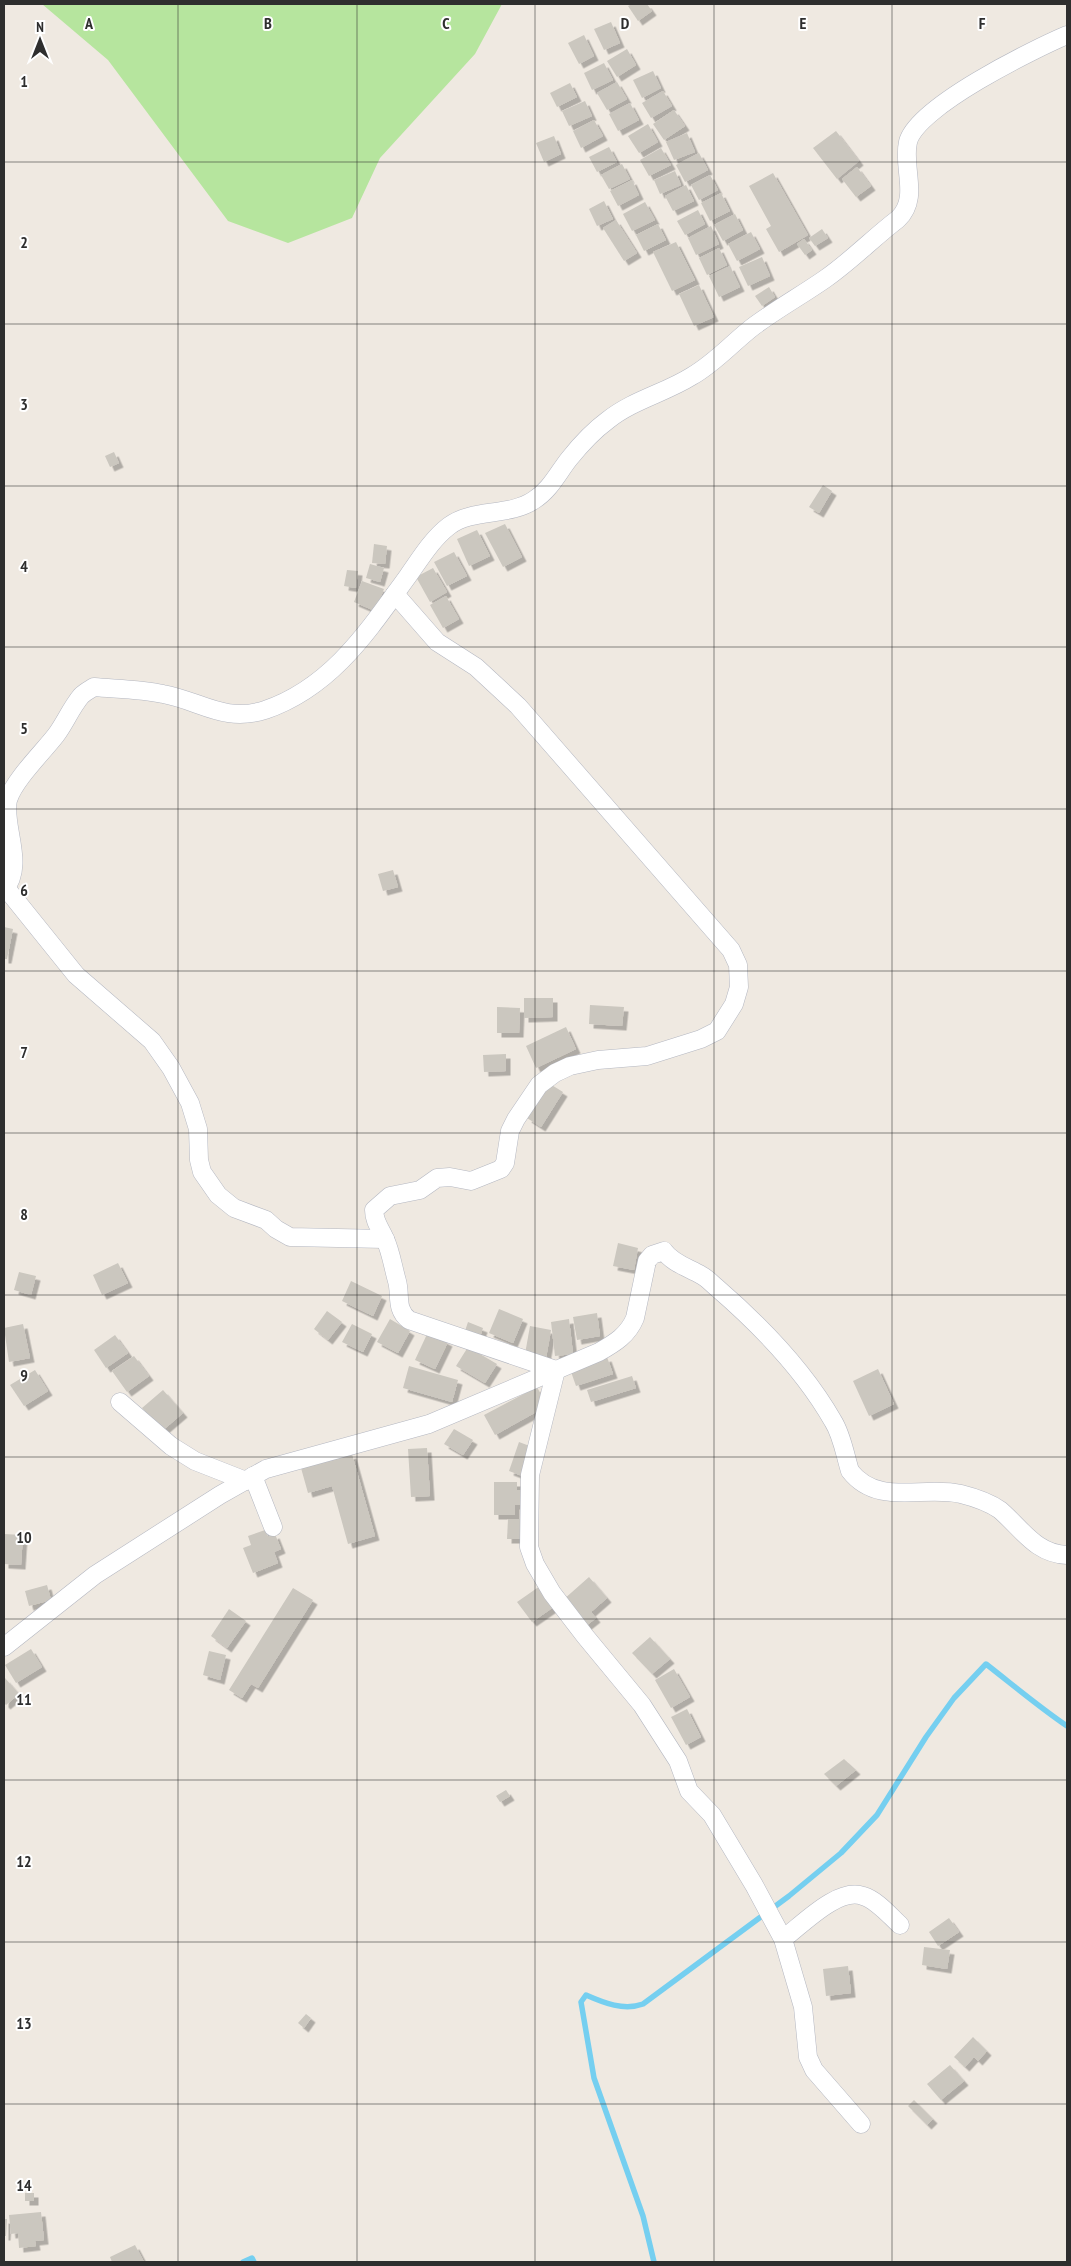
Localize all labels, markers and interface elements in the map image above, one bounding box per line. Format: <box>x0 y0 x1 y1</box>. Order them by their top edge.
text: A <box>84 13 94 33</box>
text: B <box>264 13 272 33</box>
text: C <box>442 13 450 33</box>
text: D <box>621 13 630 33</box>
text: E <box>800 13 807 33</box>
text: F <box>979 13 986 33</box>
north arrow <box>15 15 65 65</box>
text: N <box>36 18 44 36</box>
text: 1 <box>20 71 28 91</box>
text: 2 <box>20 232 28 252</box>
text: 3 <box>20 394 28 414</box>
text: 4 <box>20 556 28 576</box>
text: 5 <box>20 718 28 738</box>
text: 6 <box>20 880 28 900</box>
text: 7 <box>20 1042 28 1062</box>
text: 8 <box>20 1204 28 1224</box>
text: 9 <box>20 1365 28 1385</box>
text: 10 <box>16 1527 32 1547</box>
text: 11 <box>16 1689 32 1709</box>
text: 12 <box>16 1851 32 1871</box>
text: 13 <box>16 2013 32 2033</box>
text: 14 <box>16 2175 32 2195</box>

